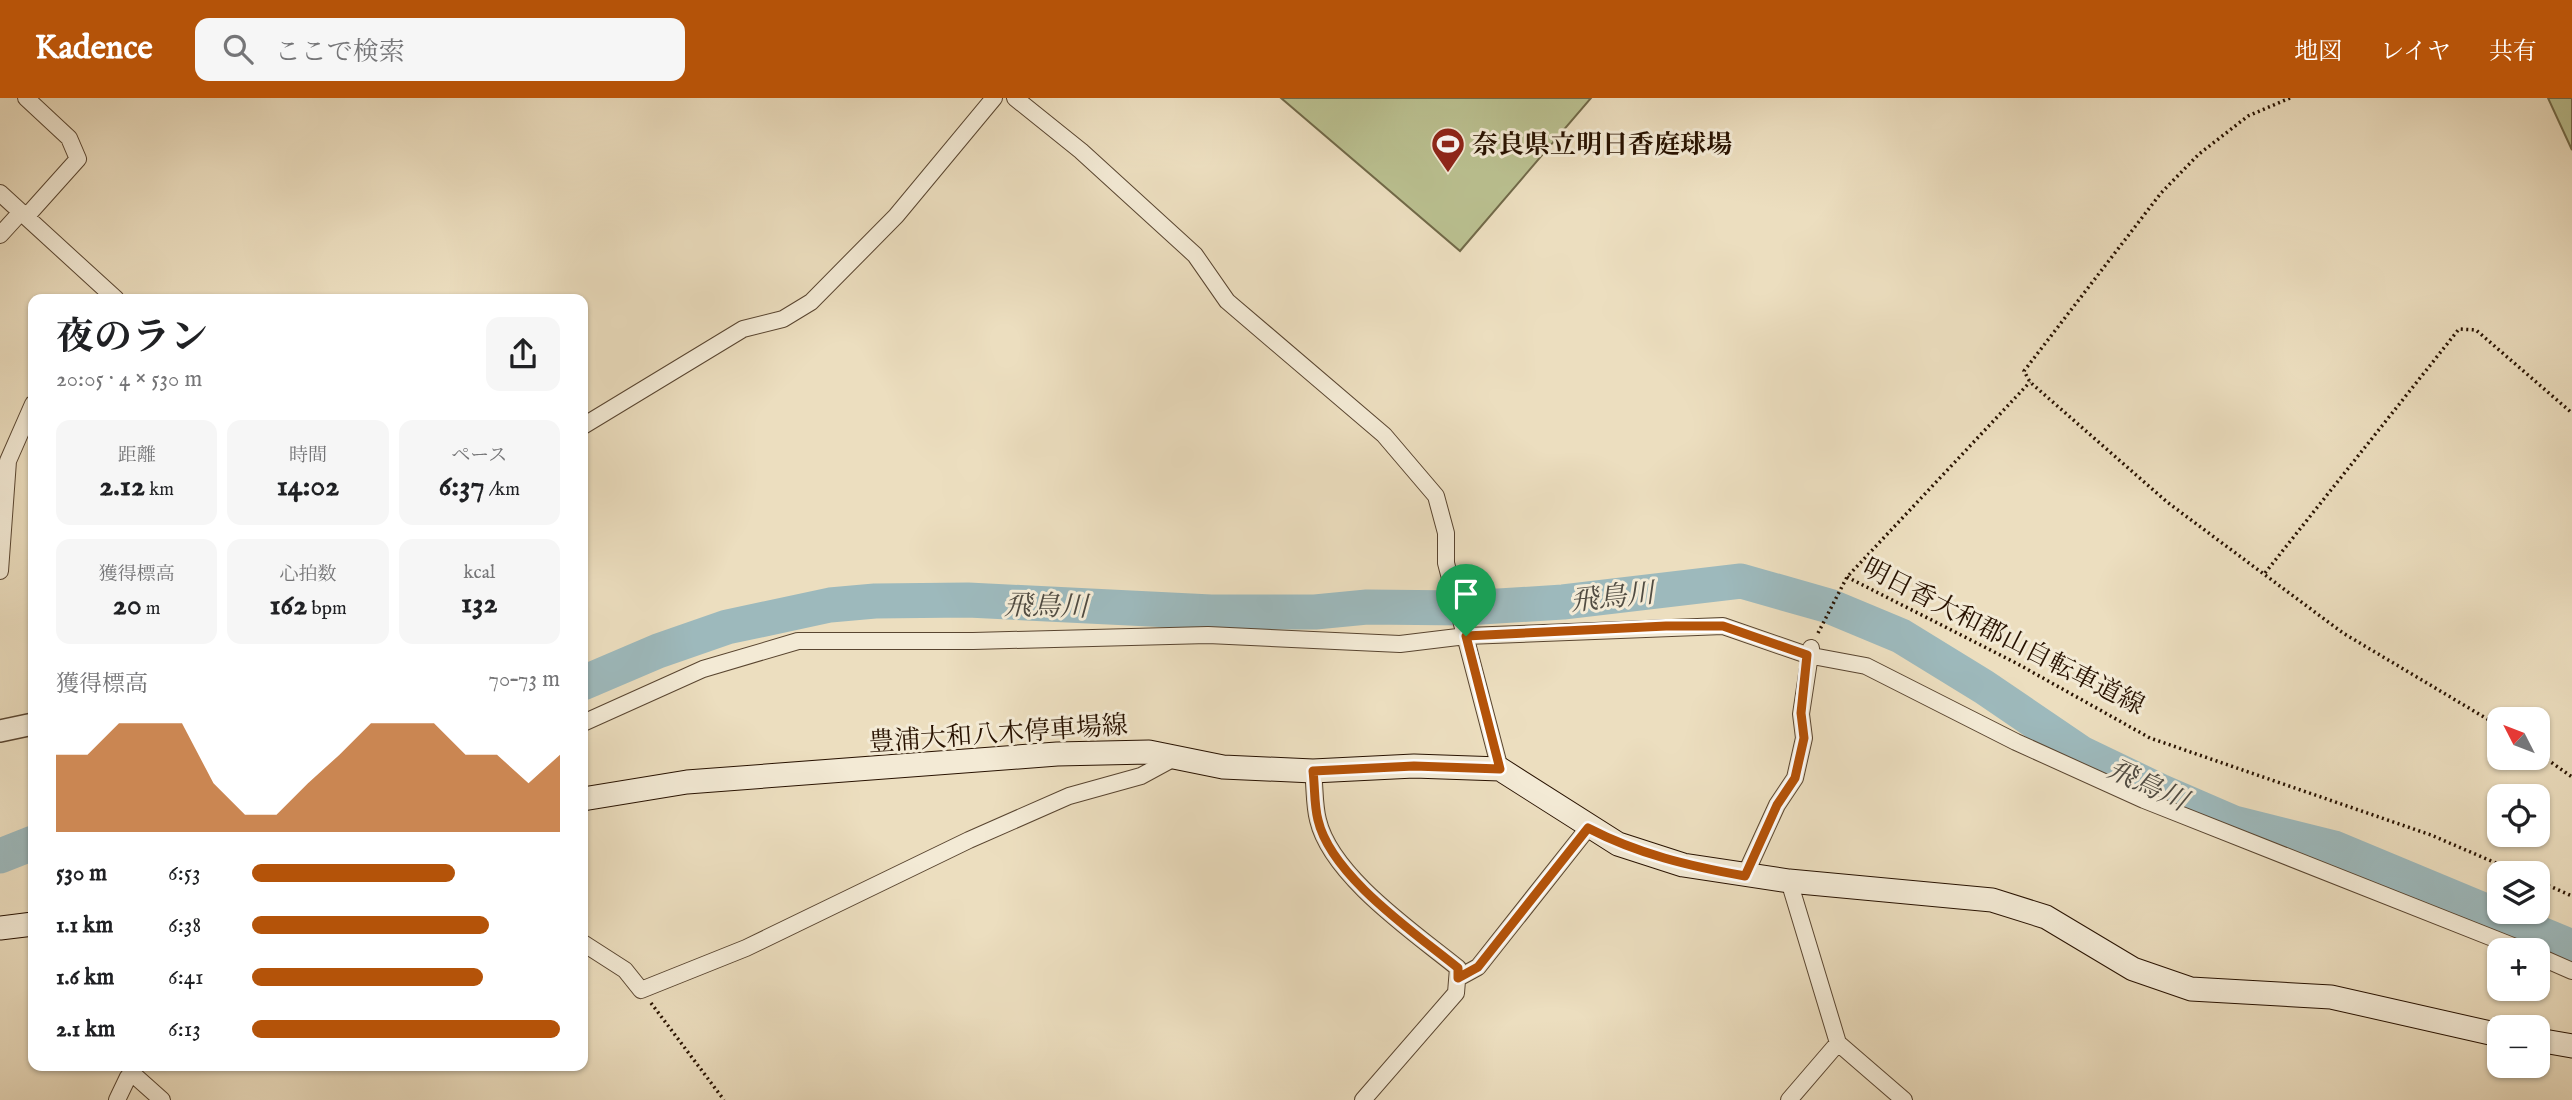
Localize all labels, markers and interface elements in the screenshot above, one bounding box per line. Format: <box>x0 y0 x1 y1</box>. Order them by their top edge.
search box <box>195 18 685 81</box>
text: Kadence <box>35 28 153 70</box>
icon: search <box>219 30 257 68</box>
text: ここで検索 <box>275 36 405 69</box>
text: 地図 <box>2294 37 2342 68</box>
text: レイヤ <box>2380 37 2451 68</box>
text: 共有 <box>2489 37 2537 68</box>
sports icon: 奈良県立明日香庭球場 <box>1429 125 1467 174</box>
place label: 奈良県立明日香庭球場 <box>1472 129 1732 162</box>
text: 夜のラン <box>56 315 208 363</box>
button: share <box>486 317 560 391</box>
text: 20:05 · 4 × 530 m <box>56 365 202 394</box>
text: 距離 <box>118 444 156 468</box>
text: 時間 <box>289 444 327 468</box>
text: ペース <box>451 444 507 468</box>
text: 2.12 <box>99 468 145 506</box>
text: 14:02 <box>277 468 339 506</box>
text: 6:37 <box>439 468 484 506</box>
text: km <box>145 478 174 502</box>
text: /km <box>484 478 520 502</box>
street label: 明日香大和郡山自転車道線 <box>1857 552 2150 723</box>
text: kcal <box>463 561 495 585</box>
text: 獲得標高 <box>99 563 175 587</box>
text: 心拍数 <box>279 563 337 587</box>
pin <box>1436 564 1496 636</box>
icon: arrive <box>1447 575 1485 613</box>
water label: 飛鳥川 <box>1569 576 1659 620</box>
text: 132 <box>461 585 498 623</box>
text: 20 <box>113 587 142 625</box>
text: 162 <box>269 587 307 625</box>
water label: 飛鳥川 <box>1004 589 1091 626</box>
text: m <box>142 597 160 621</box>
text: bpm <box>307 597 347 621</box>
text: 70–73 m <box>488 665 560 694</box>
text: 獲得標高 <box>56 670 148 699</box>
north arrow <box>2487 707 2550 770</box>
map controls <box>2487 707 2550 1078</box>
street label: 豊浦大和八木停車場線 <box>867 709 1129 760</box>
water label: 飛鳥川 <box>2101 753 2195 821</box>
button: locate <box>2487 784 2550 847</box>
text: 530 m <box>56 859 107 888</box>
text: 6:53 <box>168 859 201 888</box>
button: layers <box>2487 861 2550 924</box>
text: 1.1 km <box>56 911 113 940</box>
text: 6:38 <box>168 911 201 940</box>
button: + <box>2487 938 2550 1001</box>
text: 1.6 km <box>56 963 114 992</box>
text: 6:41 <box>168 963 204 992</box>
text: 2.1 km <box>56 1015 115 1044</box>
text: 6:13 <box>168 1015 201 1044</box>
button: − <box>2487 1015 2550 1078</box>

